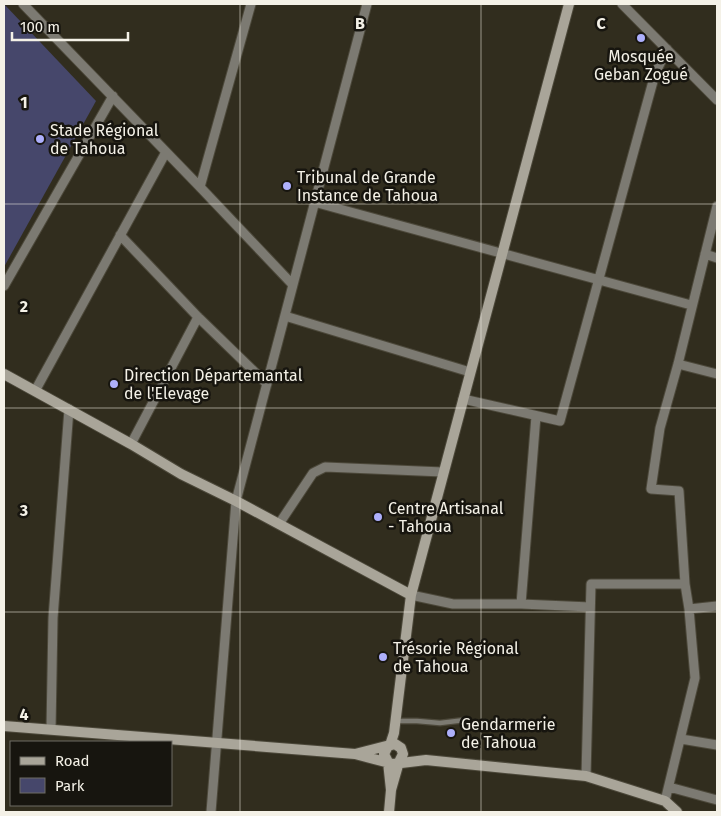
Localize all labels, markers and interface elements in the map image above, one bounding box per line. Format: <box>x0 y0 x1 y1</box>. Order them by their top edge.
scale bar <box>12 10 129 42</box>
text: B <box>355 14 365 33</box>
text: C <box>596 14 606 33</box>
text: 100 m <box>20 18 60 36</box>
marker: Mosquée Geban Zogué <box>635 32 647 44</box>
place label: Mosquée Geban Zogué <box>594 47 688 84</box>
text: 1 <box>20 93 28 112</box>
place label: Stade Régional de Tahoua <box>50 121 159 158</box>
marker: Stade Régional de Tahoua <box>34 133 46 145</box>
place label: Tribunal de Grande Instance de Tahoua <box>297 168 438 205</box>
marker: Tribunal de Grande Instance de Tahoua <box>281 180 293 192</box>
text: 2 <box>20 297 28 316</box>
place label: Direction Départemantal de l'Elevage <box>124 366 303 403</box>
marker: Direction Départemantal de l'Elevage <box>108 378 120 390</box>
place label: Centre Artisanal - Tahoua <box>388 499 504 536</box>
text: 3 <box>19 501 28 520</box>
marker: Centre Artisanal - Tahoua <box>372 511 384 523</box>
place label: Trésorie Régional de Tahoua <box>393 639 519 676</box>
marker: Trésorie Régional de Tahoua <box>377 651 389 663</box>
text: 4 <box>19 705 29 724</box>
place label: Gendarmerie de Tahoua <box>461 715 555 752</box>
marker: Gendarmerie de Tahoua <box>445 727 457 739</box>
legend <box>10 741 172 806</box>
text: Road <box>55 752 90 770</box>
text: Park <box>55 777 85 795</box>

